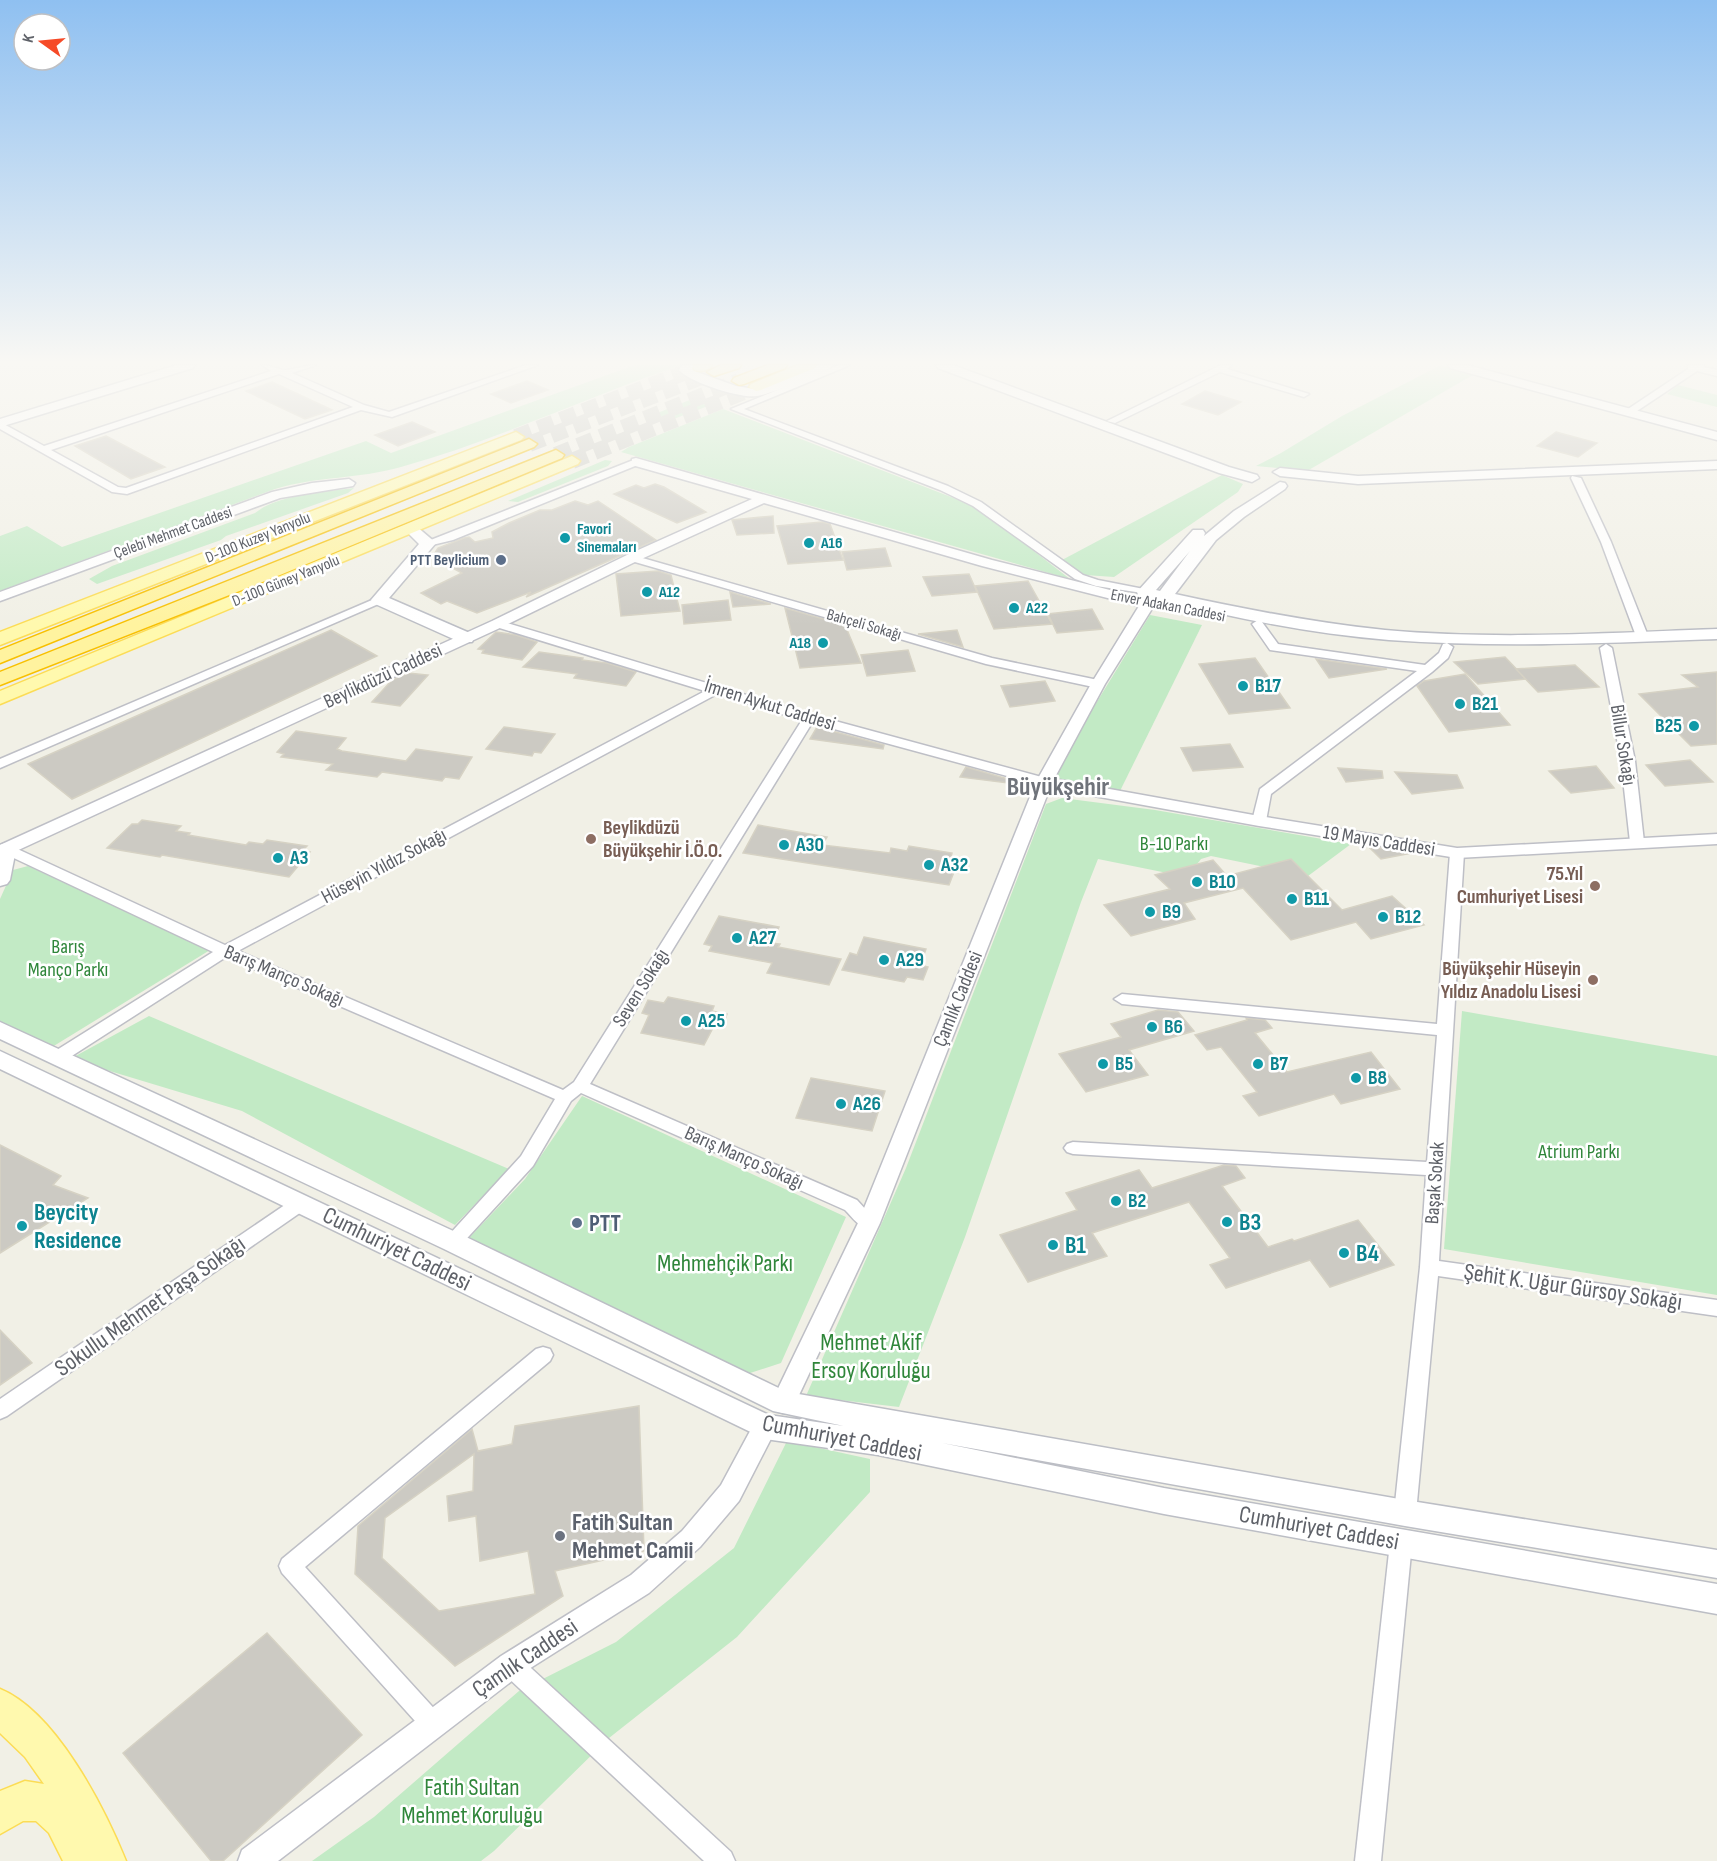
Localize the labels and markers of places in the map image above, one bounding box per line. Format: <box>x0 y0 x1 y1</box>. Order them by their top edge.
place label: Favori Sinemaları <box>577 520 637 557</box>
marker: Favori Sinemaları <box>558 531 572 545</box>
place label: A16 <box>820 534 842 553</box>
marker: A16 <box>802 536 816 550</box>
place label: PTT Beylicium <box>410 551 489 570</box>
marker: PTT Beylicium <box>494 553 508 567</box>
place label: A12 <box>658 583 680 602</box>
marker: A12 <box>640 585 654 599</box>
place label: A22 <box>1025 599 1048 618</box>
marker: A22 <box>1007 601 1021 615</box>
place label: A18 <box>789 634 811 653</box>
marker: A18 <box>816 636 830 650</box>
place label: B17 <box>1255 674 1281 698</box>
marker: B17 <box>1236 679 1250 693</box>
place label: B21 <box>1472 692 1498 716</box>
marker: B21 <box>1453 697 1467 711</box>
place label: B25 <box>1655 714 1682 738</box>
marker: B25 <box>1687 719 1701 733</box>
place label: Beylikdüzü Büyükşehir İ.Ö.O. <box>603 816 722 863</box>
marker: Beylikdüzü Büyükşehir İ.Ö.O. <box>584 832 598 846</box>
place label: A30 <box>795 833 824 857</box>
marker: A30 <box>777 838 791 852</box>
place label: A3 <box>289 846 309 870</box>
marker: A3 <box>271 851 285 865</box>
place label: A32 <box>940 853 968 877</box>
marker: A32 <box>922 858 936 872</box>
place label: 75.Yıl Cumhuriyet Lisesi <box>1457 862 1583 909</box>
place label: B10 <box>1209 870 1236 894</box>
marker: B10 <box>1190 875 1204 889</box>
marker: 75.Yıl Cumhuriyet Lisesi <box>1588 879 1602 893</box>
place label: B11 <box>1304 887 1329 911</box>
marker: B11 <box>1285 892 1299 906</box>
place label: B9 <box>1162 900 1181 924</box>
marker: B9 <box>1143 905 1157 919</box>
place label: B12 <box>1395 905 1421 929</box>
marker: B12 <box>1376 910 1390 924</box>
place label: A27 <box>748 926 777 950</box>
marker: A27 <box>730 931 744 945</box>
place label: A29 <box>895 948 924 972</box>
marker: A29 <box>877 953 891 967</box>
place label: Büyükşehir Hüseyin Yıldız Anadolu Lisesi <box>1441 957 1581 1004</box>
marker: Büyükşehir Hüseyin Yıldız Anadolu Lisesi <box>1586 973 1600 987</box>
place label: A25 <box>697 1009 726 1033</box>
marker: A25 <box>679 1014 693 1028</box>
place label: B6 <box>1164 1015 1183 1039</box>
marker: B6 <box>1145 1020 1159 1034</box>
place label: B5 <box>1115 1052 1134 1076</box>
place label: B7 <box>1270 1052 1288 1076</box>
marker: B5 <box>1096 1057 1110 1071</box>
marker: B7 <box>1251 1057 1265 1071</box>
place label: B8 <box>1368 1066 1387 1090</box>
marker: B8 <box>1349 1071 1363 1085</box>
place label: A26 <box>852 1092 881 1116</box>
marker: A26 <box>834 1097 848 1111</box>
place label: B2 <box>1128 1189 1146 1213</box>
marker: B2 <box>1109 1194 1123 1208</box>
place label: Beycity Residence <box>34 1198 122 1255</box>
place label: B3 <box>1239 1208 1261 1237</box>
place label: PTT <box>589 1209 621 1238</box>
marker: B3 <box>1220 1215 1234 1229</box>
marker: PTT <box>570 1216 584 1230</box>
marker: Beycity Residence <box>15 1219 29 1233</box>
place label: B1 <box>1065 1231 1086 1260</box>
marker: B1 <box>1046 1238 1060 1252</box>
place label: B4 <box>1356 1239 1379 1268</box>
marker: B4 <box>1337 1246 1351 1260</box>
place label: Fatih Sultan Mehmet Camii <box>572 1508 694 1565</box>
marker: Fatih Sultan Mehmet Camii <box>553 1529 567 1543</box>

